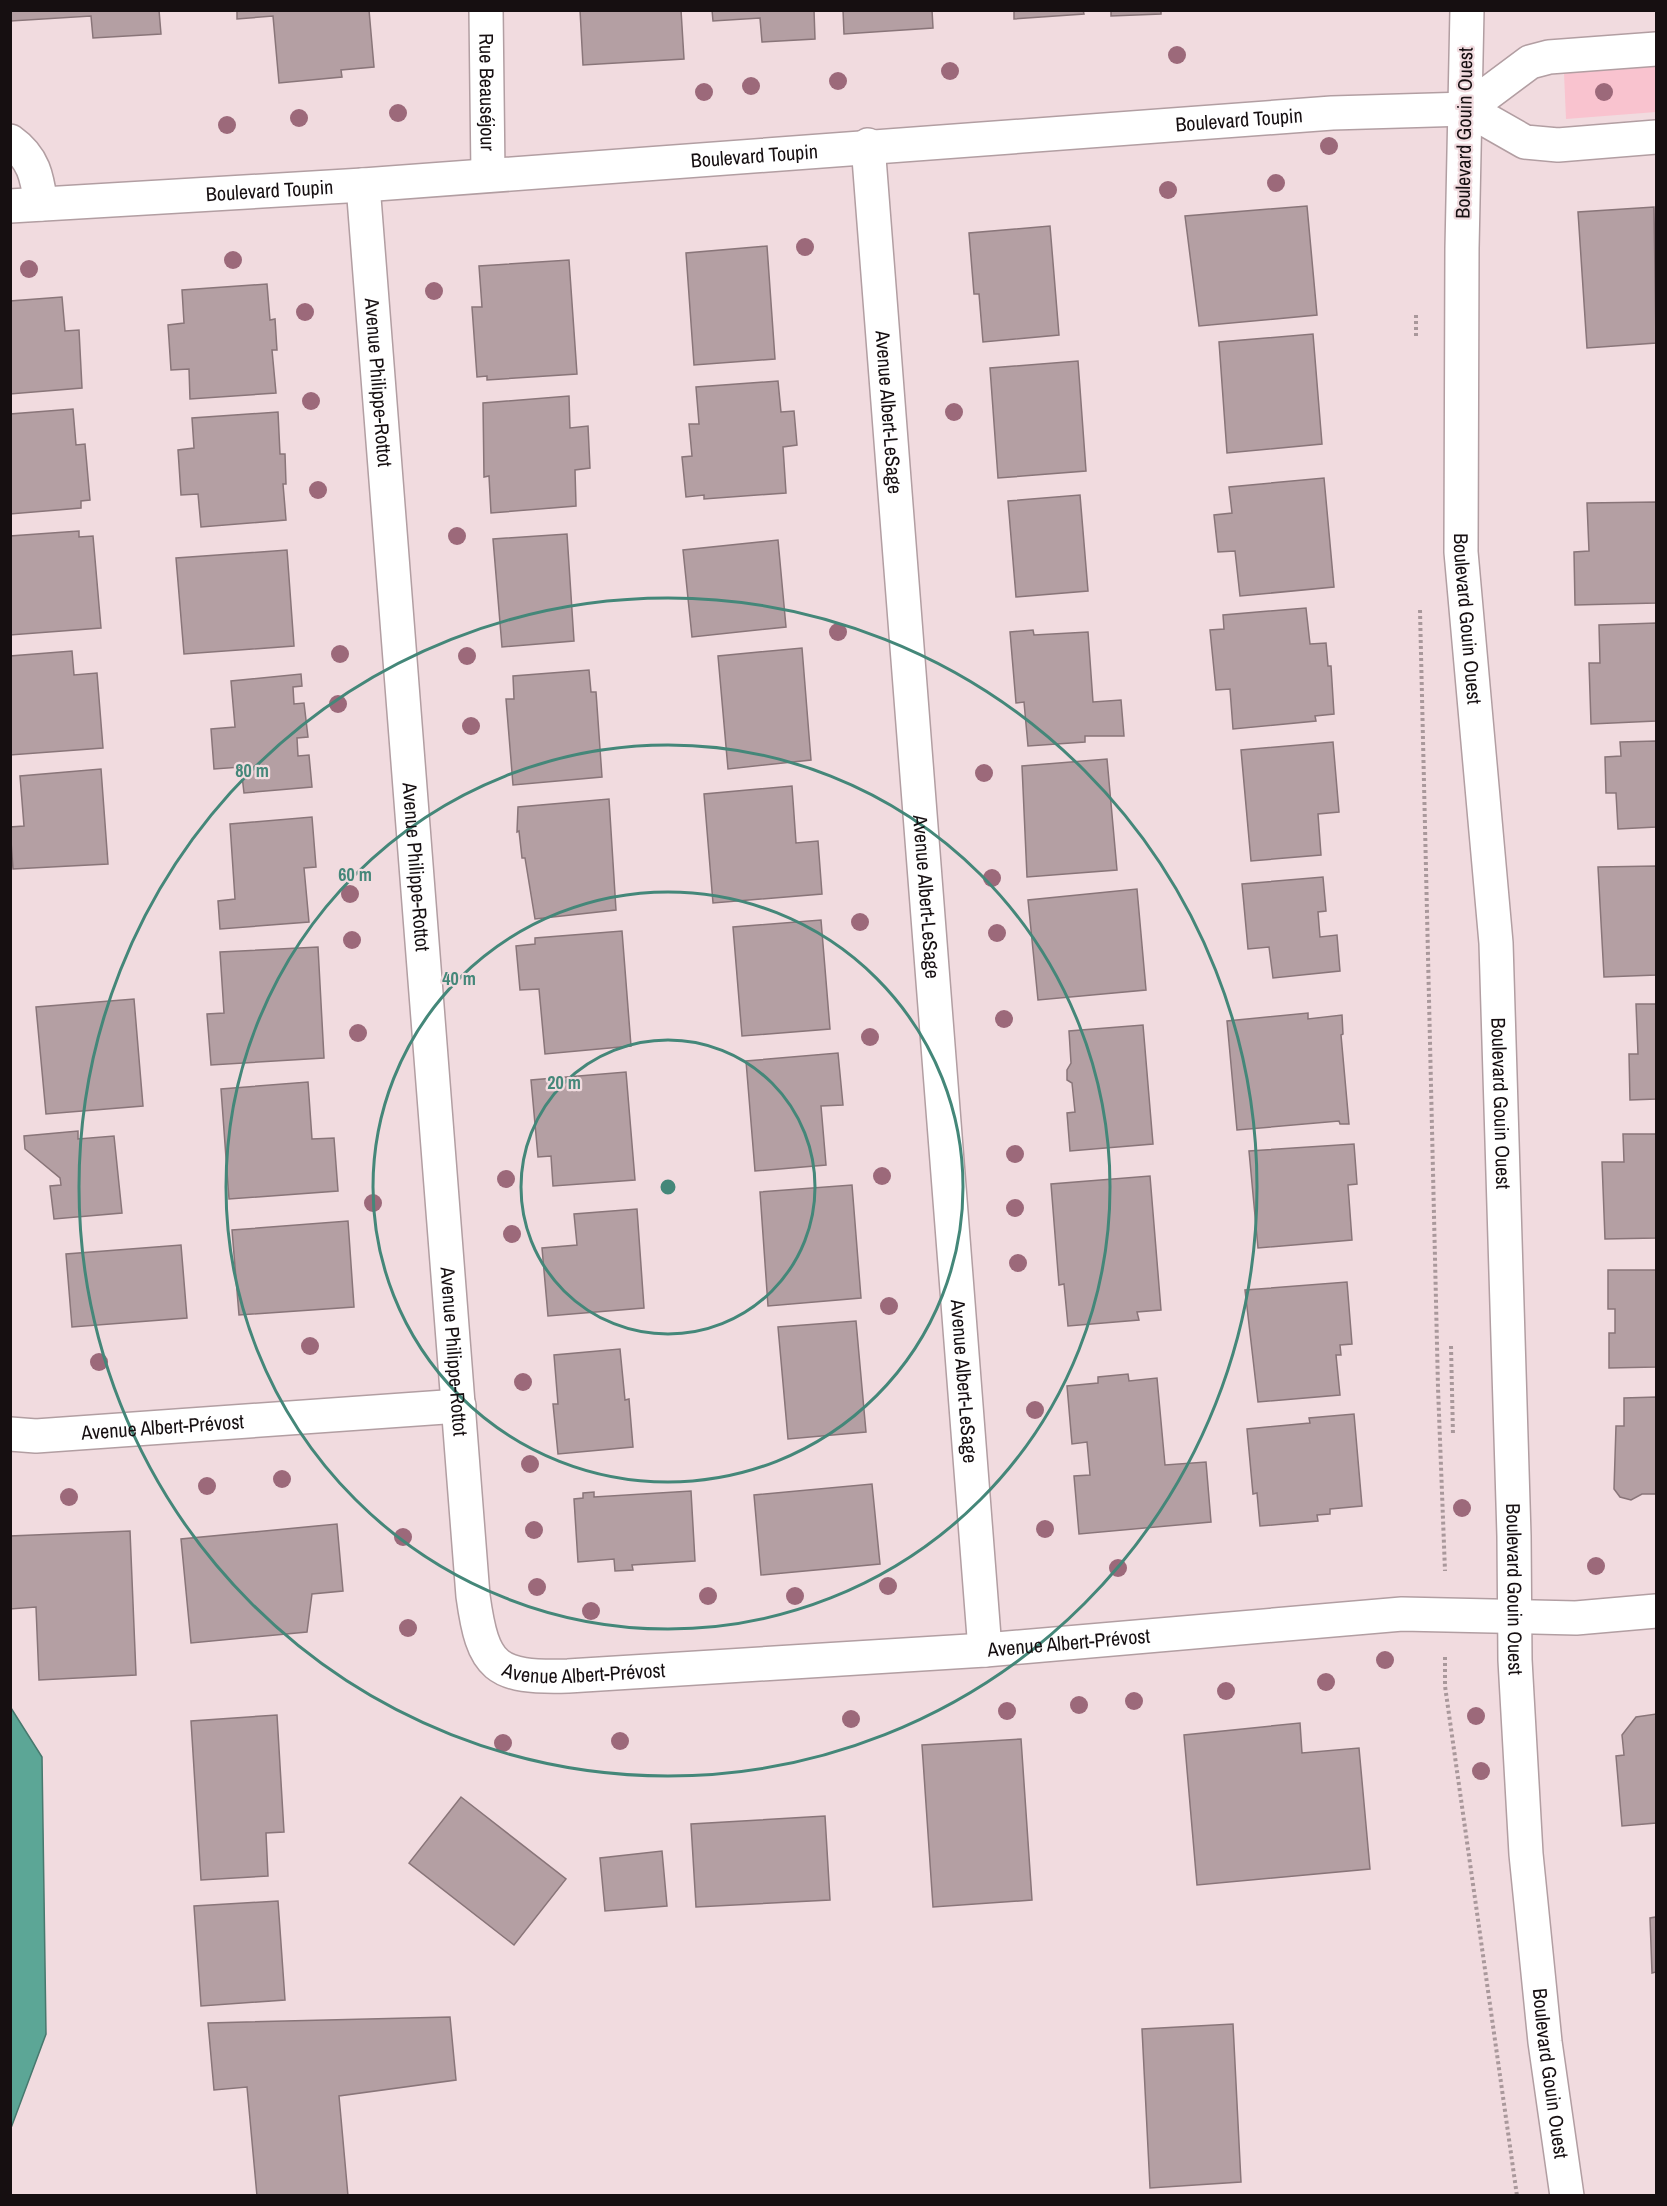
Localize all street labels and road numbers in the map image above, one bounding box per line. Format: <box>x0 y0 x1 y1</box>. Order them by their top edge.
street label: Rue Beauséjour <box>473 33 502 152</box>
street label: Boulevard Gouin Ouest <box>1449 47 1479 219</box>
street label: Boulevard Toupin <box>1174 101 1303 138</box>
street label: Boulevard Toupin <box>690 137 819 174</box>
street label: Boulevard Toupin <box>205 173 334 207</box>
street label: Avenue Philippe-Rottot <box>359 296 399 468</box>
street label: Avenue Albert-LeSage <box>869 328 909 495</box>
street label: Boulevard Gouin Ouest <box>1448 533 1489 706</box>
street label: Avenue Philippe-Rottot <box>397 780 437 953</box>
street label: Avenue Albert-LeSage <box>907 813 947 979</box>
street label: Boulevard Gouin Ouest <box>1485 1017 1517 1190</box>
street label: Avenue Philippe-Rottot <box>434 1265 475 1437</box>
street label: Avenue Albert-LeSage <box>945 1297 984 1464</box>
street label: Avenue Albert-Prévost <box>79 1407 245 1446</box>
street label: Boulevard Gouin Ouest <box>1500 1503 1530 1676</box>
street label: Avenue Albert-Prévost <box>985 1622 1151 1663</box>
street label: Avenue Albert-Prévost <box>498 1655 666 1689</box>
street label: Boulevard Gouin Ouest <box>1527 1987 1576 2161</box>

